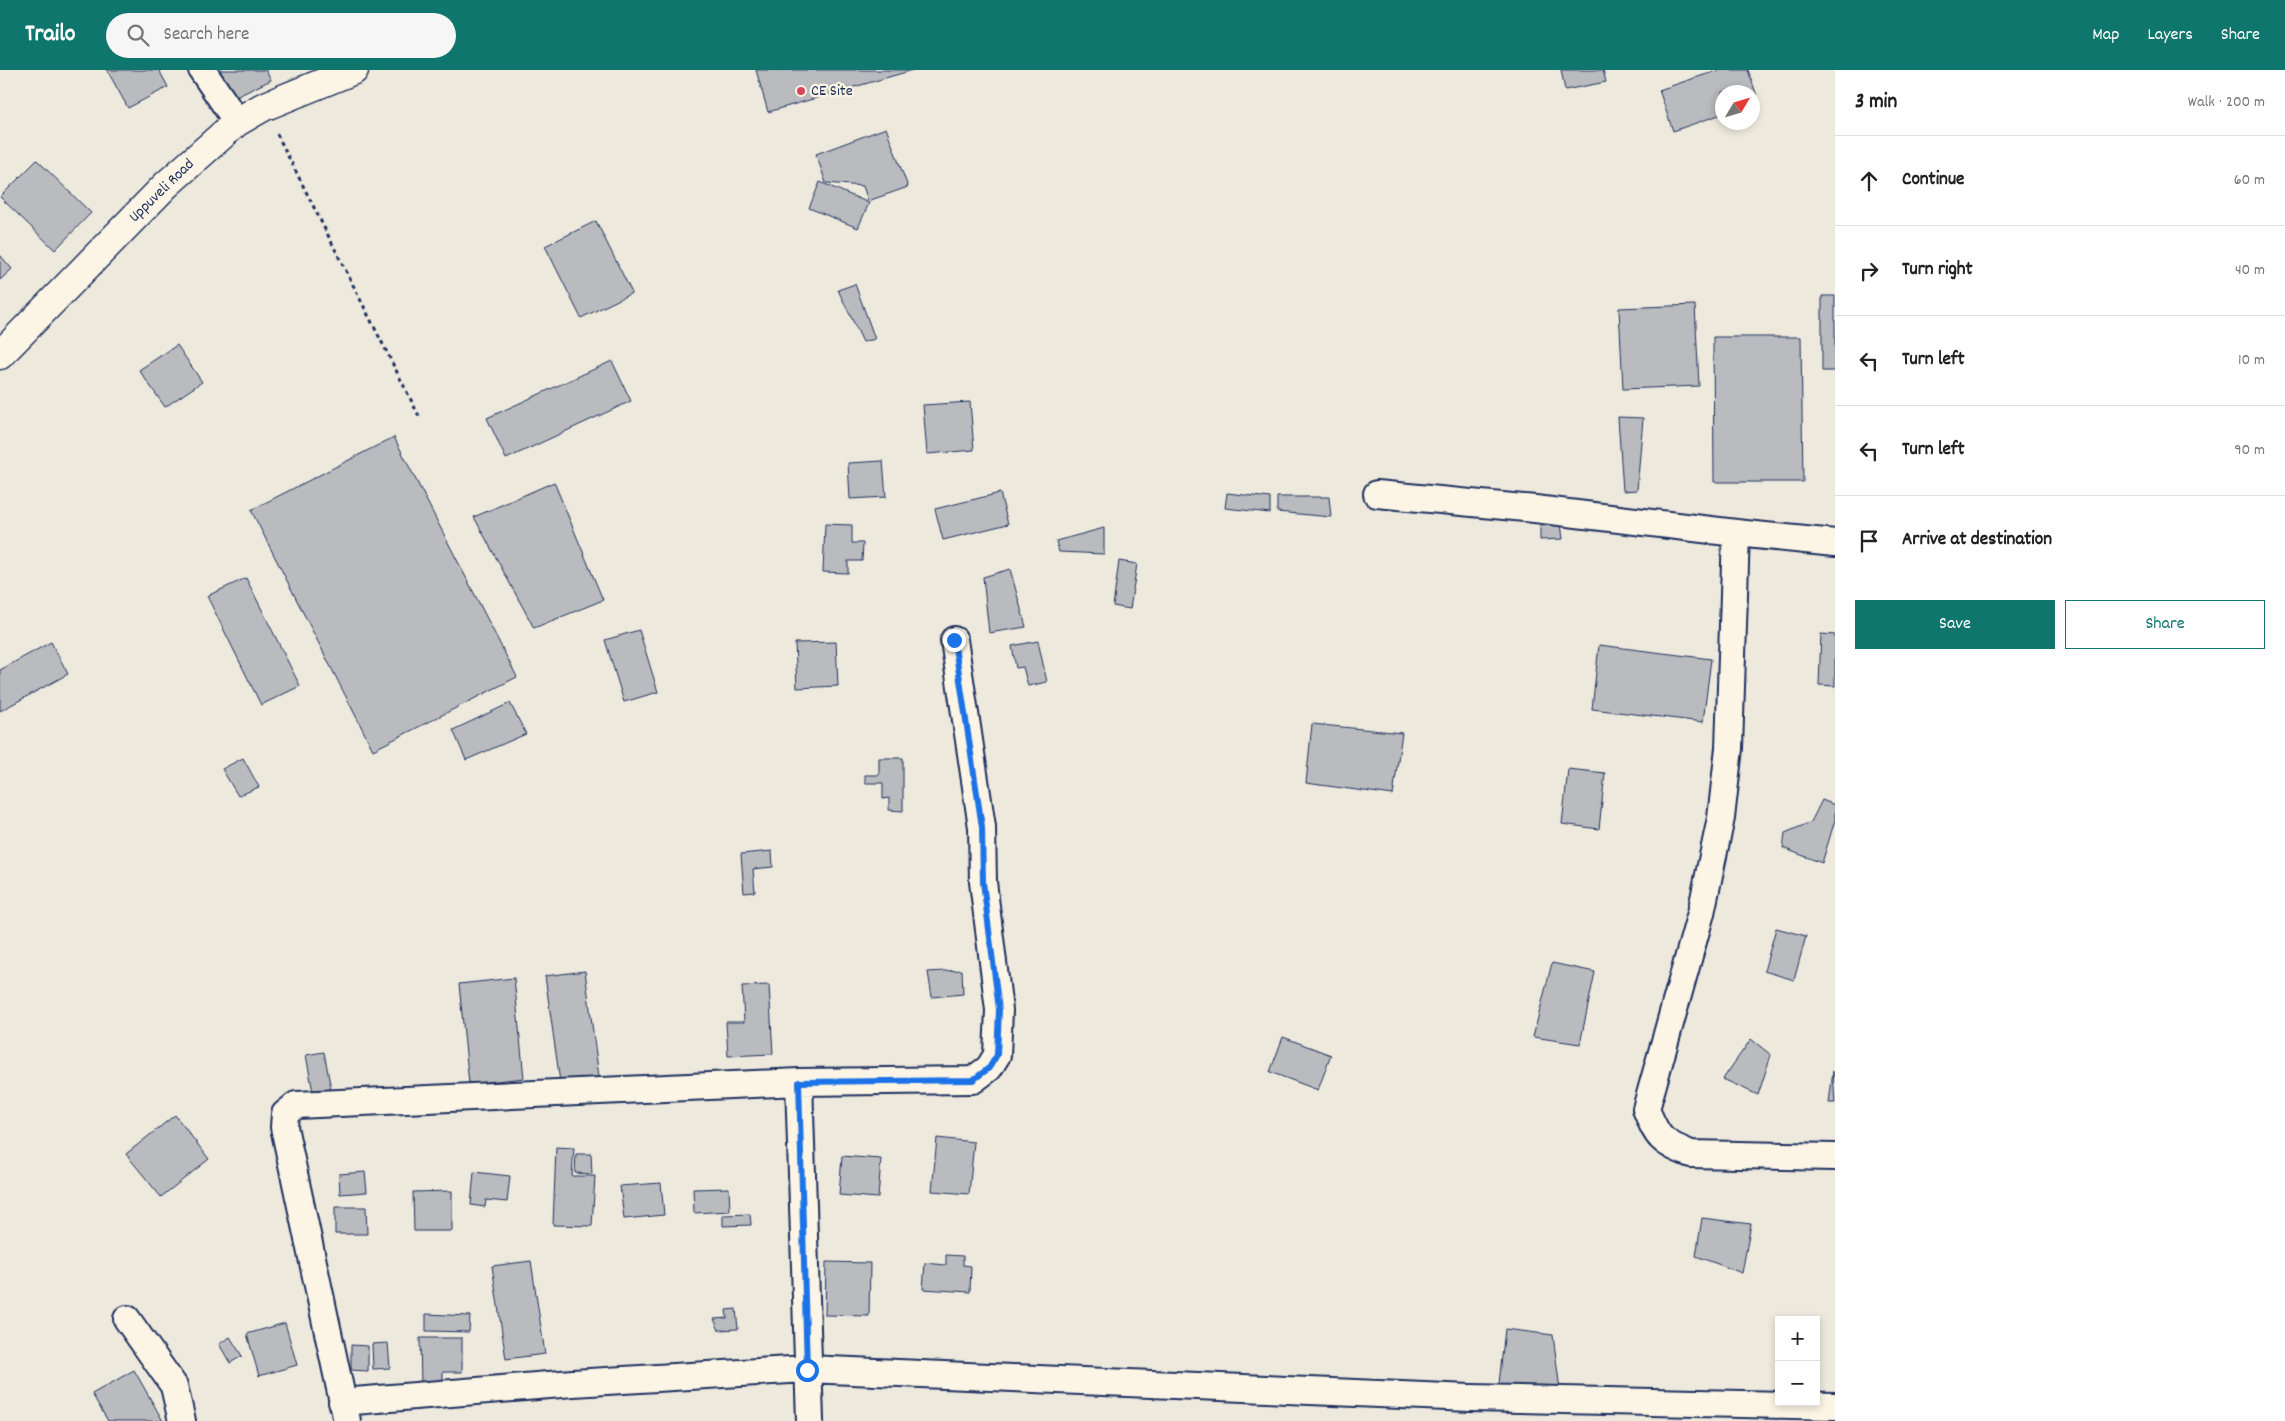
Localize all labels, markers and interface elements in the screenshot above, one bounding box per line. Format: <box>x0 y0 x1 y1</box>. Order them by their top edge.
search box <box>106 13 456 58</box>
text: Trailo <box>25 18 76 52</box>
icon: search <box>124 21 152 49</box>
text: Search here <box>164 22 249 49</box>
text: Map <box>2092 23 2119 48</box>
text: Layers <box>2147 23 2193 48</box>
text: Share <box>2221 23 2260 48</box>
place label: CE Site <box>811 80 853 103</box>
marker: CE Site <box>795 85 807 97</box>
north arrow <box>1715 85 1760 130</box>
text: 3 min <box>1855 88 1897 118</box>
text: Walk · 200 m <box>2188 91 2265 114</box>
street label: Uppuveli Road <box>124 154 200 228</box>
icon: ahead <box>1855 167 1883 195</box>
text: Continue <box>1902 167 1964 194</box>
text: 60 m <box>2234 169 2265 192</box>
icon: right <box>1855 257 1883 285</box>
text: Turn right <box>1902 257 1973 284</box>
text: 40 m <box>2235 259 2265 282</box>
icon: left <box>1855 347 1883 375</box>
text: Turn left <box>1902 347 1965 374</box>
text: 10 m <box>2238 349 2265 372</box>
icon: left <box>1855 437 1883 465</box>
text: Turn left <box>1902 437 1965 464</box>
text: 90 m <box>2234 439 2265 462</box>
icon: arrive <box>1855 527 1883 555</box>
text: Arrive at destination <box>1902 527 2052 554</box>
button: Save <box>1855 600 2055 649</box>
button: Share <box>2065 600 2265 649</box>
route end <box>943 629 966 652</box>
map controls <box>1775 1316 1820 1406</box>
button: + <box>1775 1316 1820 1361</box>
route start <box>796 1359 819 1382</box>
button: − <box>1775 1361 1820 1406</box>

